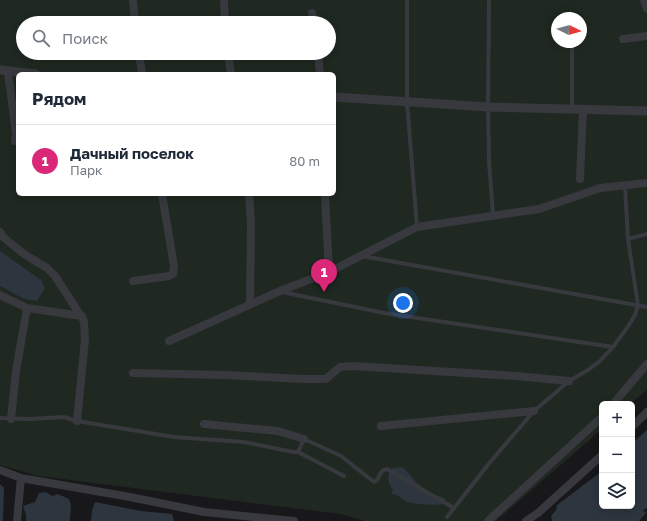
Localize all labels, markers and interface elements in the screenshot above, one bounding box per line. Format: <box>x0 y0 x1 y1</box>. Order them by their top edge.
north arrow <box>551 12 587 48</box>
search box <box>16 16 336 60</box>
icon: search <box>30 27 52 49</box>
text: Поиск <box>62 29 108 47</box>
text: Рядом <box>32 88 86 109</box>
text: Дачный поселок <box>70 144 194 162</box>
text: 1 <box>42 153 48 169</box>
text: 80 m <box>289 153 320 169</box>
text: Парк <box>70 162 103 178</box>
pin: 1 <box>311 259 337 292</box>
your location <box>393 293 413 313</box>
map controls <box>599 401 635 509</box>
button: + <box>599 401 635 437</box>
button: − <box>599 437 635 473</box>
button: layers <box>599 473 635 509</box>

